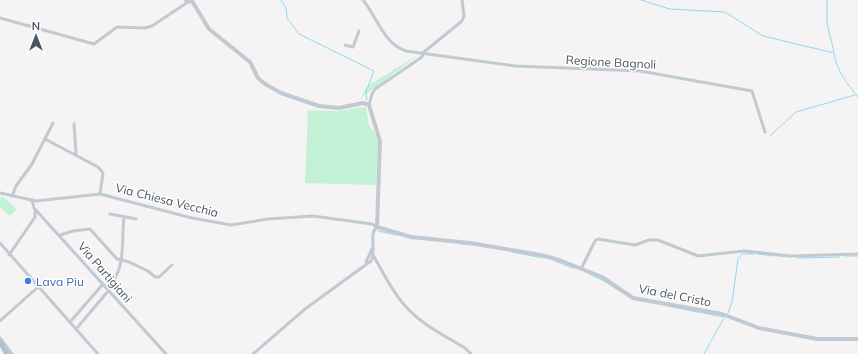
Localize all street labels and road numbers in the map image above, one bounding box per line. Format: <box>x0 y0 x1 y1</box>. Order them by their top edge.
street label: Regione Bagnoli <box>565 52 657 72</box>
street label: Via Chiesa Vecchia <box>114 180 220 220</box>
street label: Via Partigiani <box>75 239 135 305</box>
street label: Via del Cristo <box>637 281 713 309</box>

